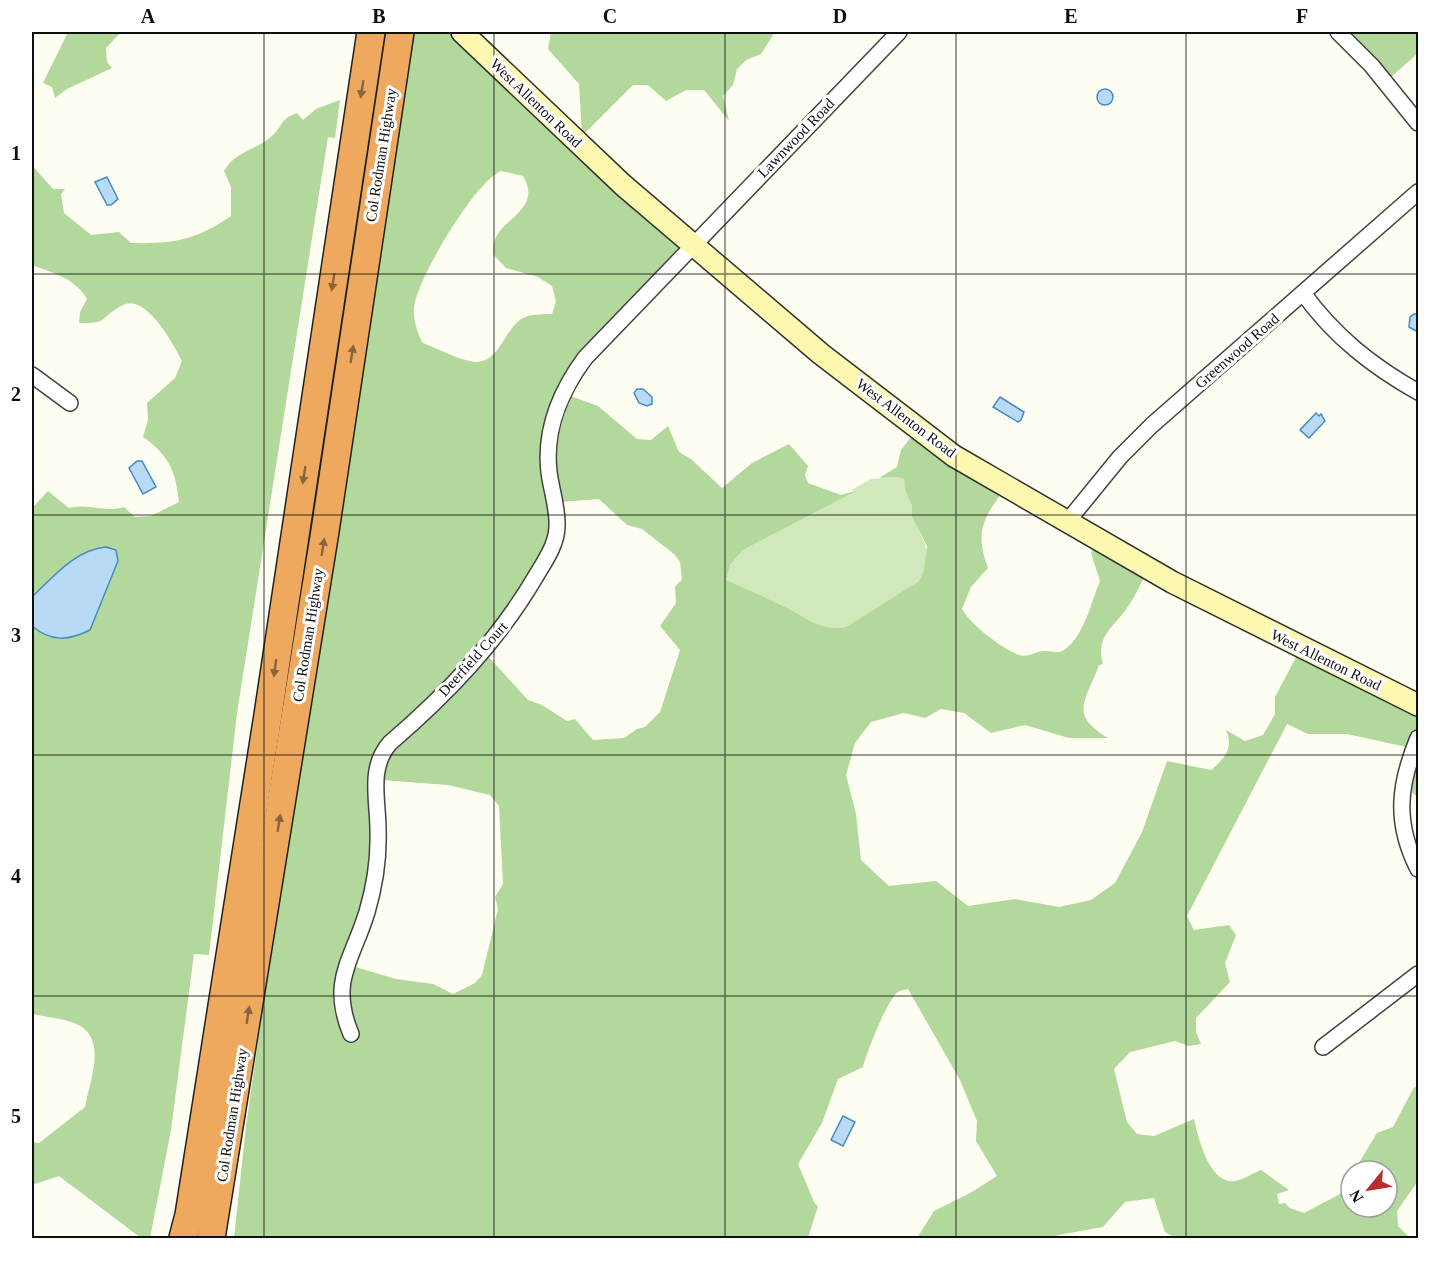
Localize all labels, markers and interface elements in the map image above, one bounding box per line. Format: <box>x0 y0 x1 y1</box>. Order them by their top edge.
text: A <box>141 5 156 27</box>
text: B <box>372 5 386 27</box>
text: C <box>603 5 617 27</box>
text: D <box>833 5 847 27</box>
text: E <box>1064 5 1078 27</box>
text: F <box>1296 5 1308 27</box>
street label: West Allenton Road <box>487 55 585 151</box>
one-way arrow <box>357 80 366 99</box>
street label: Col Rodman Highway <box>363 87 400 223</box>
street label: Lawnwood Road <box>755 95 838 181</box>
text: 1 <box>11 142 21 164</box>
one-way arrow <box>328 273 337 292</box>
street label: Greenwood Road <box>1192 310 1282 392</box>
one-way arrow <box>347 345 356 364</box>
street label: West Allenton Road <box>853 375 959 461</box>
text: 2 <box>11 383 21 405</box>
one-way arrow <box>300 466 309 485</box>
one-way arrow <box>318 537 327 556</box>
street label: Col Rodman Highway <box>290 567 327 703</box>
street label: Deerfield Court <box>435 618 511 699</box>
text: 3 <box>11 624 21 646</box>
street label: West Allenton Road <box>1268 626 1384 694</box>
one-way arrow <box>271 659 280 678</box>
one-way arrow <box>274 813 283 832</box>
text: 4 <box>11 865 21 887</box>
one-way arrow <box>244 1005 253 1024</box>
street label: Col Rodman Highway <box>214 1047 251 1183</box>
text: 5 <box>11 1105 21 1127</box>
north arrow <box>1339 1159 1399 1219</box>
text: N <box>1346 1187 1367 1206</box>

